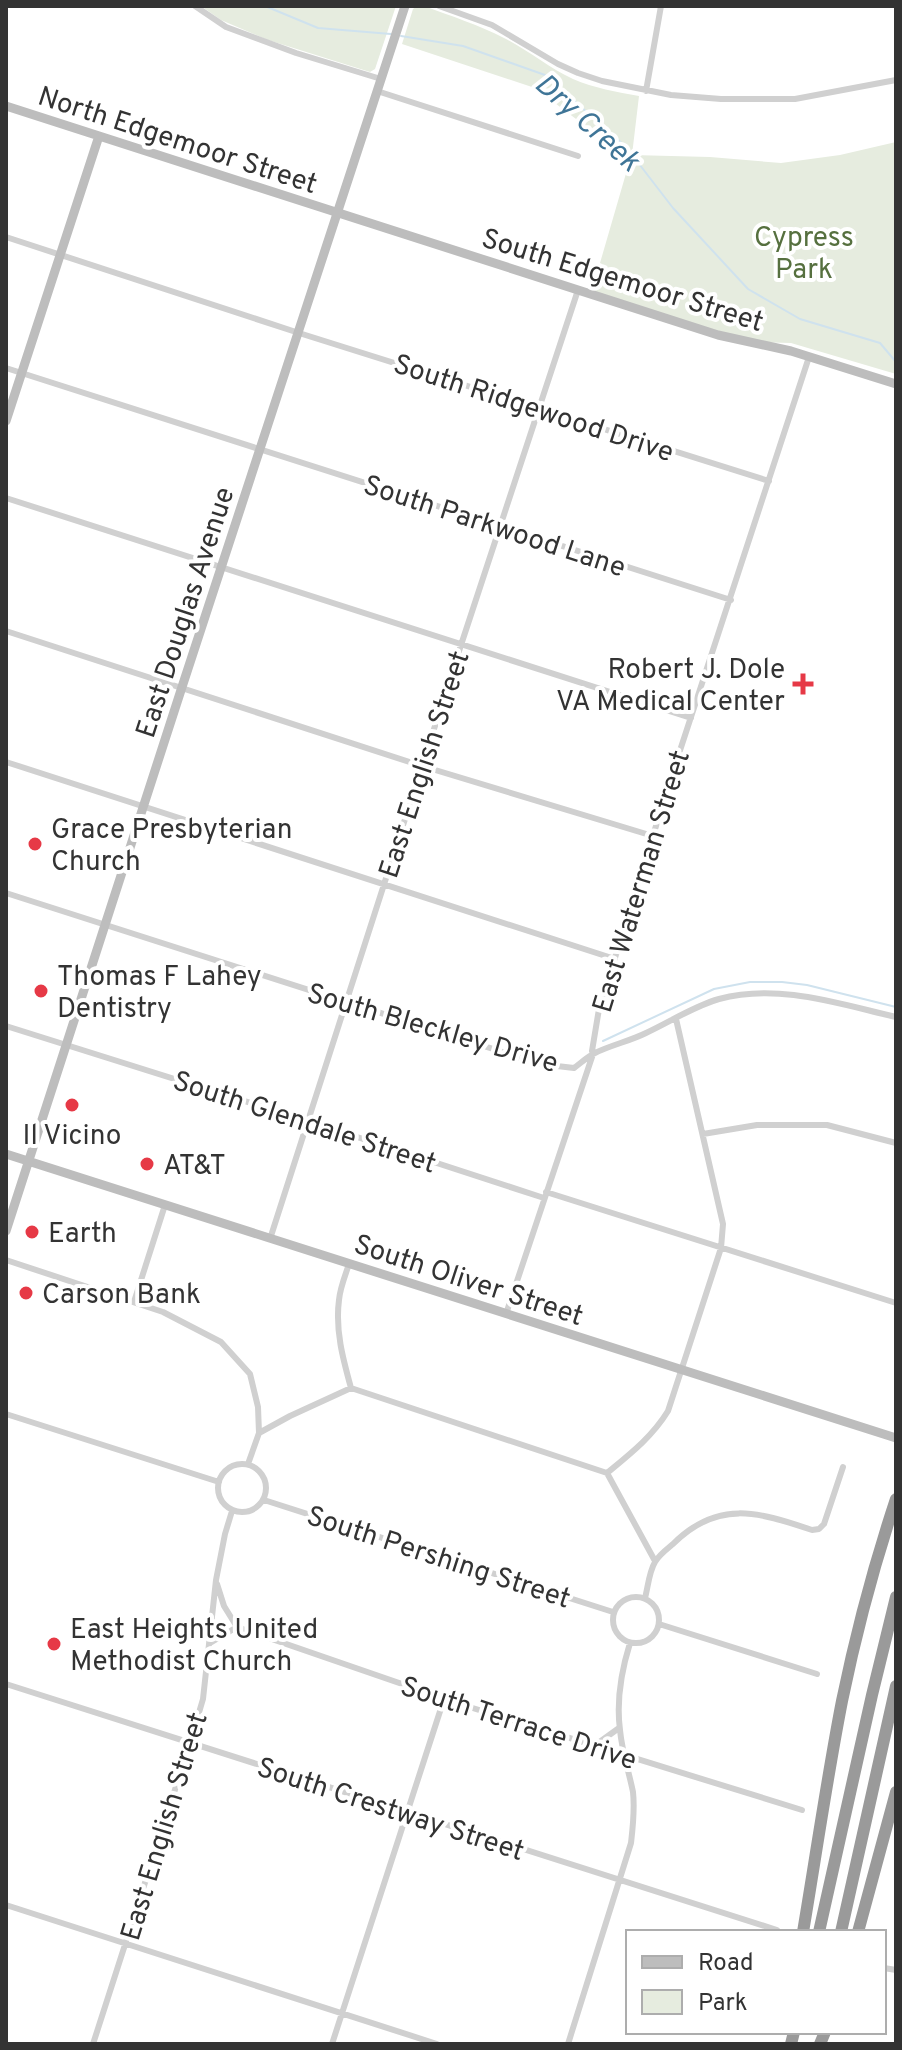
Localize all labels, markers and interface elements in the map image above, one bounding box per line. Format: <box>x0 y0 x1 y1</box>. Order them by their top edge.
water label: Dry Creek <box>526 67 647 181</box>
street label: North Edgemoor Street <box>33 80 321 204</box>
park label: Cypress Park <box>754 221 854 289</box>
street label: South Edgemoor Street <box>477 222 767 342</box>
street label: South Ridgewood Drive <box>388 348 678 472</box>
street label: South Parkwood Lane <box>358 468 630 587</box>
street label: East Douglas Avenue <box>129 483 244 743</box>
street label: East English Street <box>372 647 480 883</box>
place label: Robert J. Dole VA Medical Center <box>556 653 785 721</box>
marker: Robert J. Dole VA Medical Center <box>792 673 814 695</box>
street label: East Waterman Street <box>586 746 700 1018</box>
place label: Grace Presbyterian Church <box>51 813 292 881</box>
marker: Grace Presbyterian Church <box>26 835 44 853</box>
place label: Thomas F Lahey Dentistry <box>57 960 261 1028</box>
street label: South Bleckley Drive <box>302 977 562 1083</box>
marker: Thomas F Lahey Dentistry <box>32 982 50 1000</box>
street label: South Glendale Street <box>168 1064 440 1183</box>
marker: Il Vicino <box>63 1096 81 1114</box>
place label: Il Vicino <box>22 1119 122 1155</box>
place label: AT&T <box>163 1149 226 1185</box>
marker: AT&T <box>138 1155 156 1173</box>
place label: Earth <box>48 1217 117 1253</box>
marker: Earth <box>23 1223 41 1241</box>
street label: South Oliver Street <box>349 1228 587 1336</box>
place label: Carson Bank <box>42 1278 201 1314</box>
marker: Carson Bank <box>17 1284 35 1302</box>
street label: South Pershing Street <box>302 1499 575 1619</box>
place label: East Heights United Methodist Church <box>70 1613 318 1681</box>
marker: East Heights United Methodist Church <box>45 1635 63 1653</box>
street label: South Terrace Drive <box>395 1670 641 1780</box>
street label: East English Street <box>114 1708 218 1945</box>
street label: South Crestway Street <box>252 1751 528 1871</box>
legend <box>626 1930 886 2034</box>
text: Road <box>698 1949 754 1979</box>
text: Park <box>698 1989 748 2019</box>

